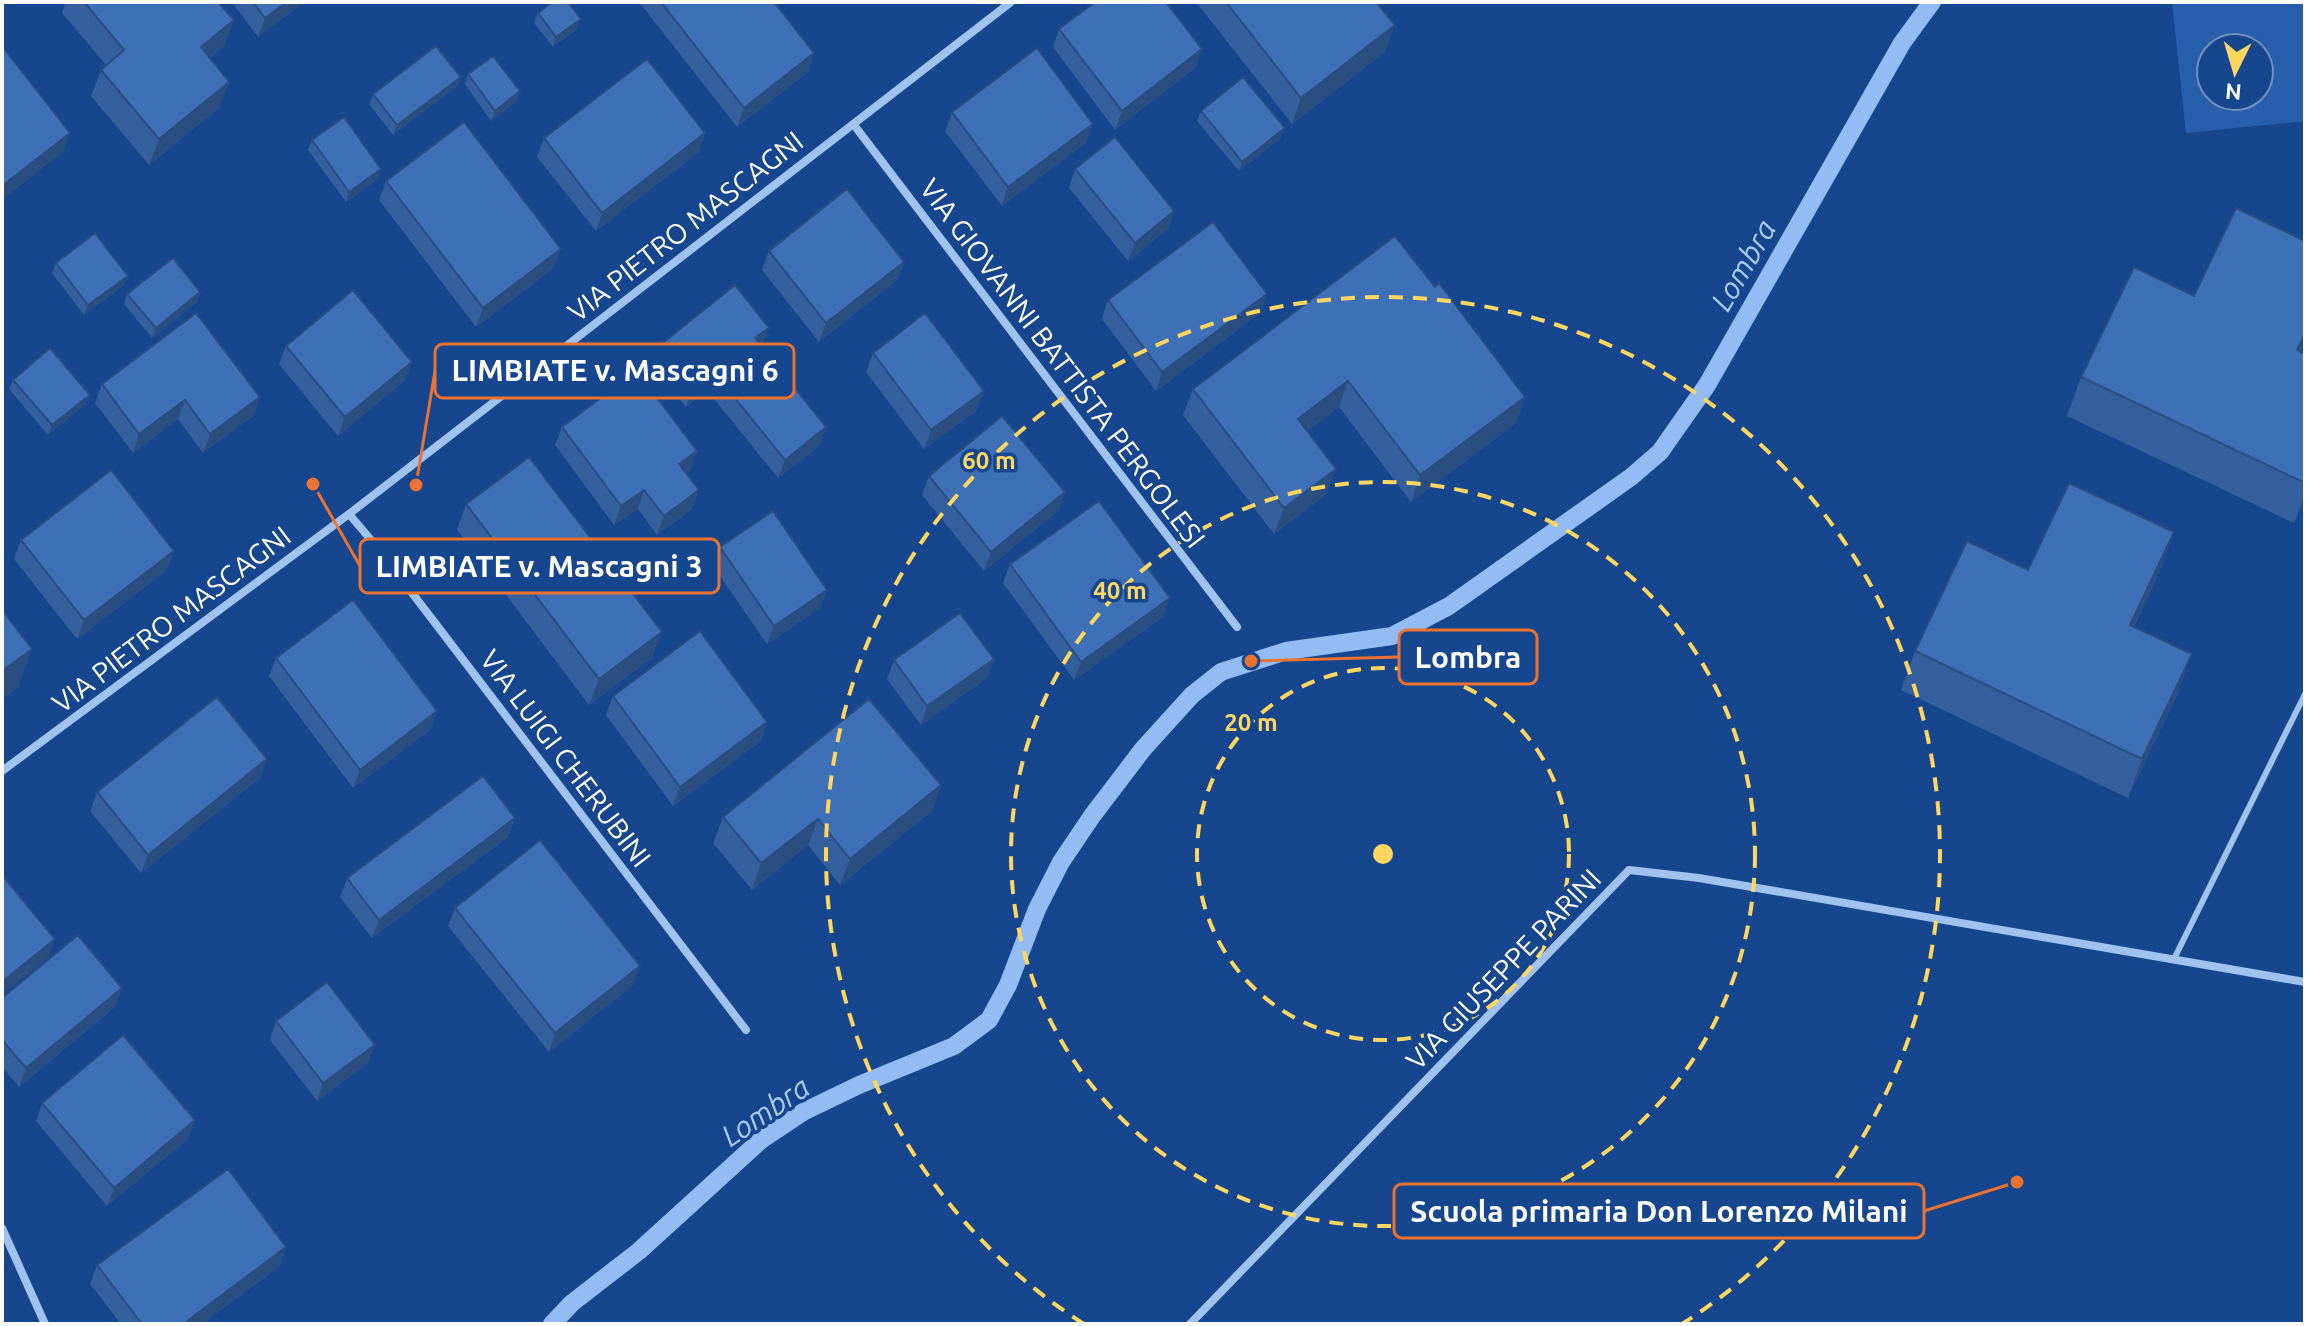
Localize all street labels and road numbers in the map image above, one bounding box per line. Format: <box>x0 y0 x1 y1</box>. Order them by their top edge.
street label: VIA PIETRO MASCAGNI <box>561 125 809 327</box>
street label: VIA GIOVANNI BATTISTA PERGOLESI <box>914 173 1212 553</box>
street label: VIA PIETRO MASCAGNI <box>46 520 296 718</box>
street label: VIA LUIGI CHERUBINI <box>474 644 658 872</box>
street label: VIA GIUSEPPE PARINI <box>1399 863 1607 1075</box>

